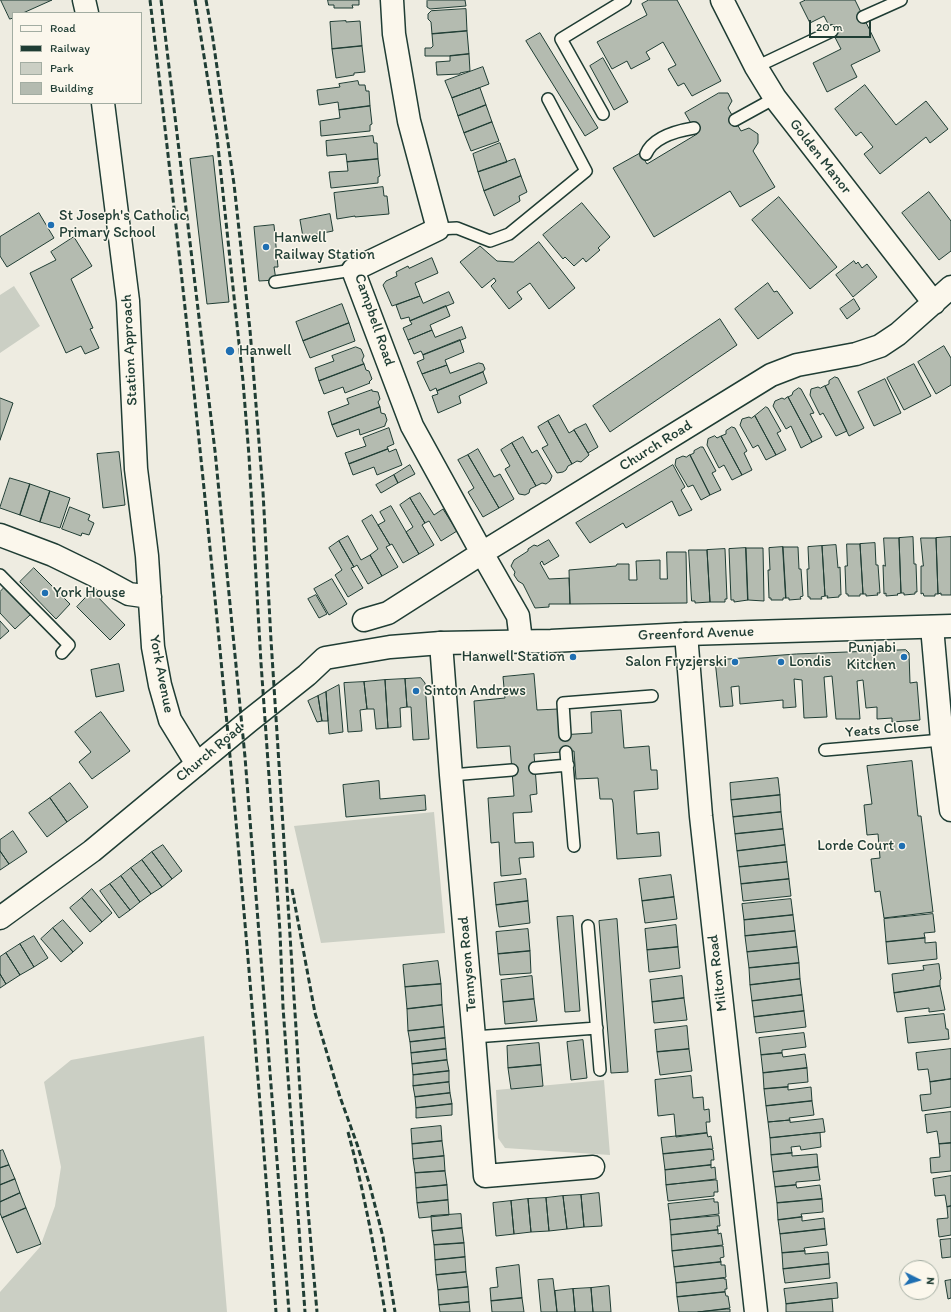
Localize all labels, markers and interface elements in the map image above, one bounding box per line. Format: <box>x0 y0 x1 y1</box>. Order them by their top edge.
legend <box>12 12 142 104</box>
scale bar <box>811 12 873 38</box>
text: 20 m <box>816 20 843 34</box>
text: Road <box>50 21 76 35</box>
text: Railway <box>50 41 90 55</box>
text: Park <box>50 61 74 75</box>
text: Building <box>50 81 93 95</box>
street label: Golden Manor <box>785 116 855 198</box>
place label: St Joseph's Catholic Primary School <box>59 207 187 242</box>
marker: St Joseph's Catholic Primary School <box>46 220 56 230</box>
place label: Hanwell Railway Station <box>274 229 375 264</box>
marker: Hanwell Railway Station <box>261 242 271 252</box>
street label: Campbell Road <box>350 271 398 369</box>
street label: Station Approach <box>118 294 142 406</box>
place label: Hanwell <box>239 342 291 360</box>
marker: Hanwell <box>224 345 236 357</box>
street label: Church Road <box>616 417 696 475</box>
place label: York House <box>53 584 125 602</box>
marker: York House <box>40 588 50 598</box>
street label: Greenford Avenue <box>638 623 754 645</box>
street label: York Avenue <box>145 633 177 715</box>
place label: Punjabi Kitchen <box>847 639 896 674</box>
place label: Hanwell Station <box>462 648 565 666</box>
marker: Hanwell Station <box>568 652 578 662</box>
marker: Punjabi Kitchen <box>899 652 909 662</box>
place label: Salon Fryzjerski <box>625 653 727 671</box>
place label: Londis <box>789 653 831 671</box>
marker: Salon Fryzjerski <box>730 657 740 667</box>
marker: Londis <box>776 657 786 667</box>
place label: Sinton Andrews <box>424 682 526 700</box>
marker: Sinton Andrews <box>411 686 421 696</box>
street label: Yeats Close <box>844 718 920 742</box>
street label: Church Road <box>173 720 247 786</box>
place label: Lorde Court <box>817 837 894 855</box>
marker: Lorde Court <box>897 841 907 851</box>
street label: Tennyson Road <box>455 916 481 1012</box>
street label: Milton Road <box>704 934 732 1012</box>
north arrow <box>899 1260 939 1300</box>
text: N <box>924 1277 937 1285</box>

